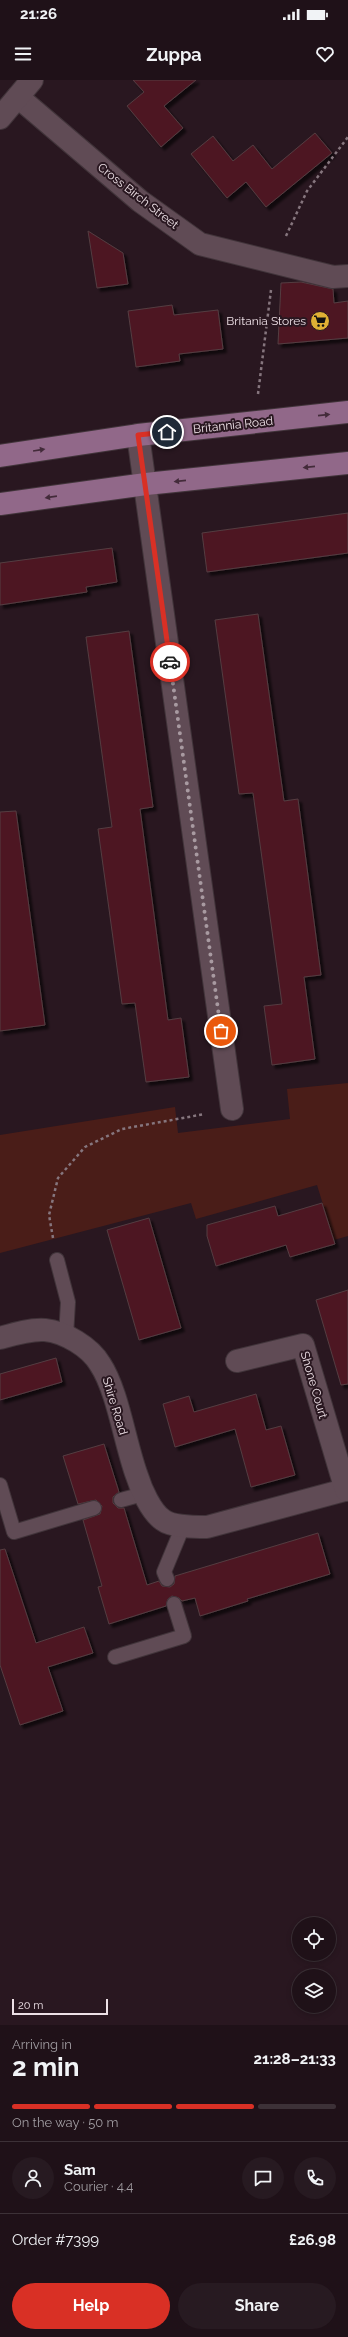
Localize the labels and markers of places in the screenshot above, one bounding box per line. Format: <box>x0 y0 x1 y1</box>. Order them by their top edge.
supermarket icon: Britania Stores <box>309 310 331 332</box>
place label: Britania Stores <box>226 314 306 328</box>
pin <box>150 415 184 449</box>
pin <box>204 1014 238 1048</box>

